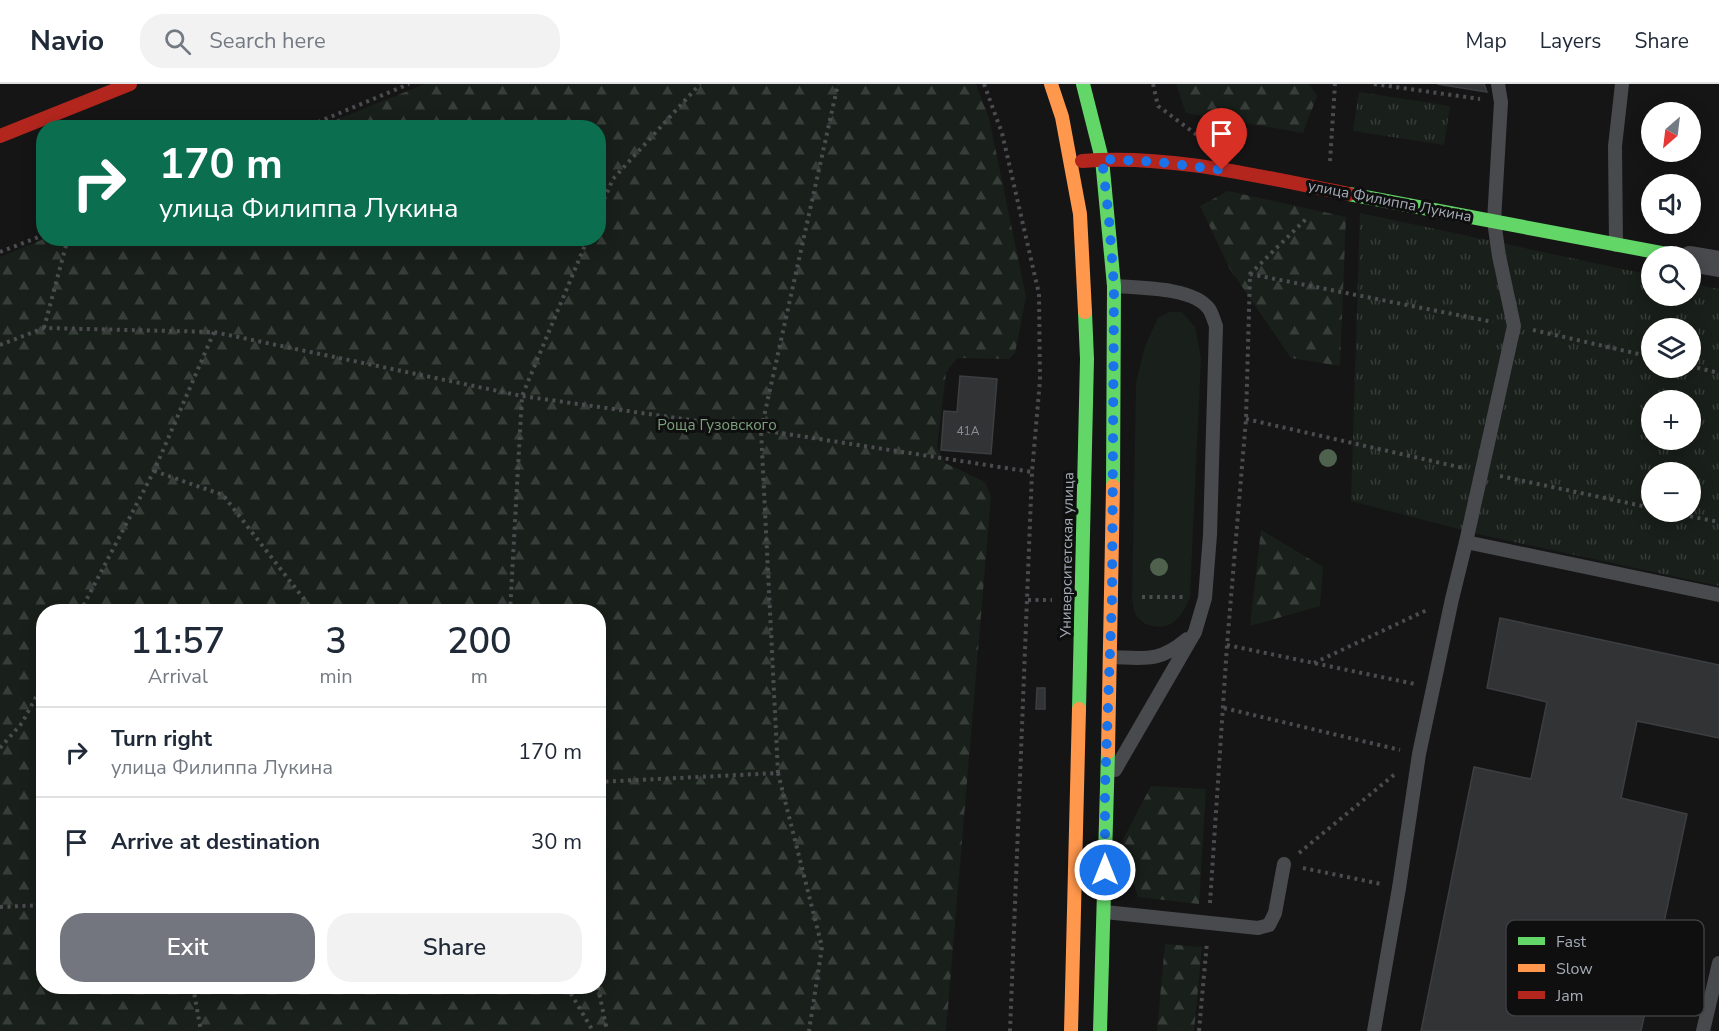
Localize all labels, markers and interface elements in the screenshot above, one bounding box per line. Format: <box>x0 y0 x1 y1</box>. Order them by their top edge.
search box <box>140 14 560 68</box>
text: Navio <box>30 22 104 60</box>
icon: search <box>161 25 194 58</box>
text: Search here <box>209 26 326 56</box>
text: Map <box>1465 27 1507 55</box>
text: Layers <box>1540 27 1601 55</box>
text: Share <box>1634 27 1689 55</box>
north arrow <box>1641 102 1701 162</box>
map controls <box>1641 102 1701 522</box>
pin <box>1196 108 1247 170</box>
icon: arrive <box>1205 117 1238 150</box>
text: 170 m <box>159 136 283 193</box>
icon: right <box>60 144 138 222</box>
button: sound <box>1641 174 1701 234</box>
street label: улица Филиппа Лукина <box>1306 175 1474 227</box>
text: улица Филиппа Лукина <box>159 190 459 227</box>
button: search <box>1641 246 1701 306</box>
button: layers <box>1641 318 1701 378</box>
button: + <box>1641 390 1701 450</box>
park label: Роща Гузовского <box>657 415 777 435</box>
house number: 41А <box>956 423 980 439</box>
button: − <box>1641 462 1701 522</box>
street label: Университетская улица <box>1056 472 1078 639</box>
text: 11:57 <box>130 617 225 666</box>
text: 3 <box>325 617 347 666</box>
text: 200 <box>447 617 512 666</box>
text: Arrival <box>148 663 208 690</box>
text: min <box>320 663 353 690</box>
text: m <box>471 663 488 690</box>
text: Turn right <box>111 724 212 754</box>
icon: right <box>60 736 93 769</box>
text: 170 m <box>518 737 582 767</box>
text: улица Филиппа Лукина <box>111 754 333 781</box>
icon: arrive <box>60 826 93 859</box>
text: Arrive at destination <box>111 827 320 857</box>
text: 30 m <box>531 827 582 857</box>
position arrow <box>1073 838 1137 902</box>
button: Exit <box>60 913 315 982</box>
button: Share <box>327 913 582 982</box>
legend <box>1506 920 1704 1016</box>
text: Fast <box>1556 931 1587 953</box>
text: Slow <box>1556 958 1593 980</box>
text: Jam <box>1555 985 1583 1007</box>

